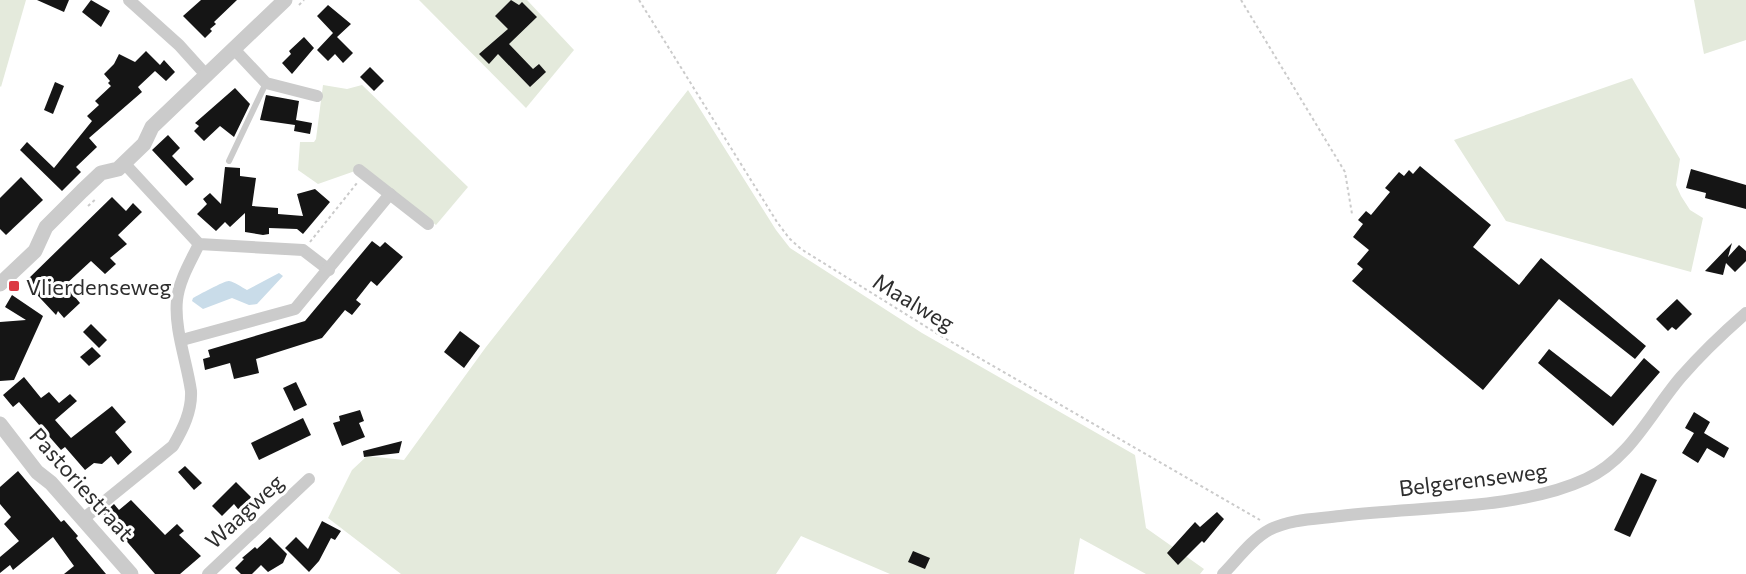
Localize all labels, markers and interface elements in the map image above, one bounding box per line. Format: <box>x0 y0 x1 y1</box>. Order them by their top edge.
street label: Maalweg <box>868 267 960 337</box>
place label: Vlierdenseweg <box>26 273 171 300</box>
marker: Vlierdenseweg <box>7 279 21 293</box>
street label: Pastoriestraat <box>24 422 140 546</box>
street label: Belgerenseweg <box>1397 456 1549 502</box>
street label: Waagweg <box>199 468 289 554</box>

